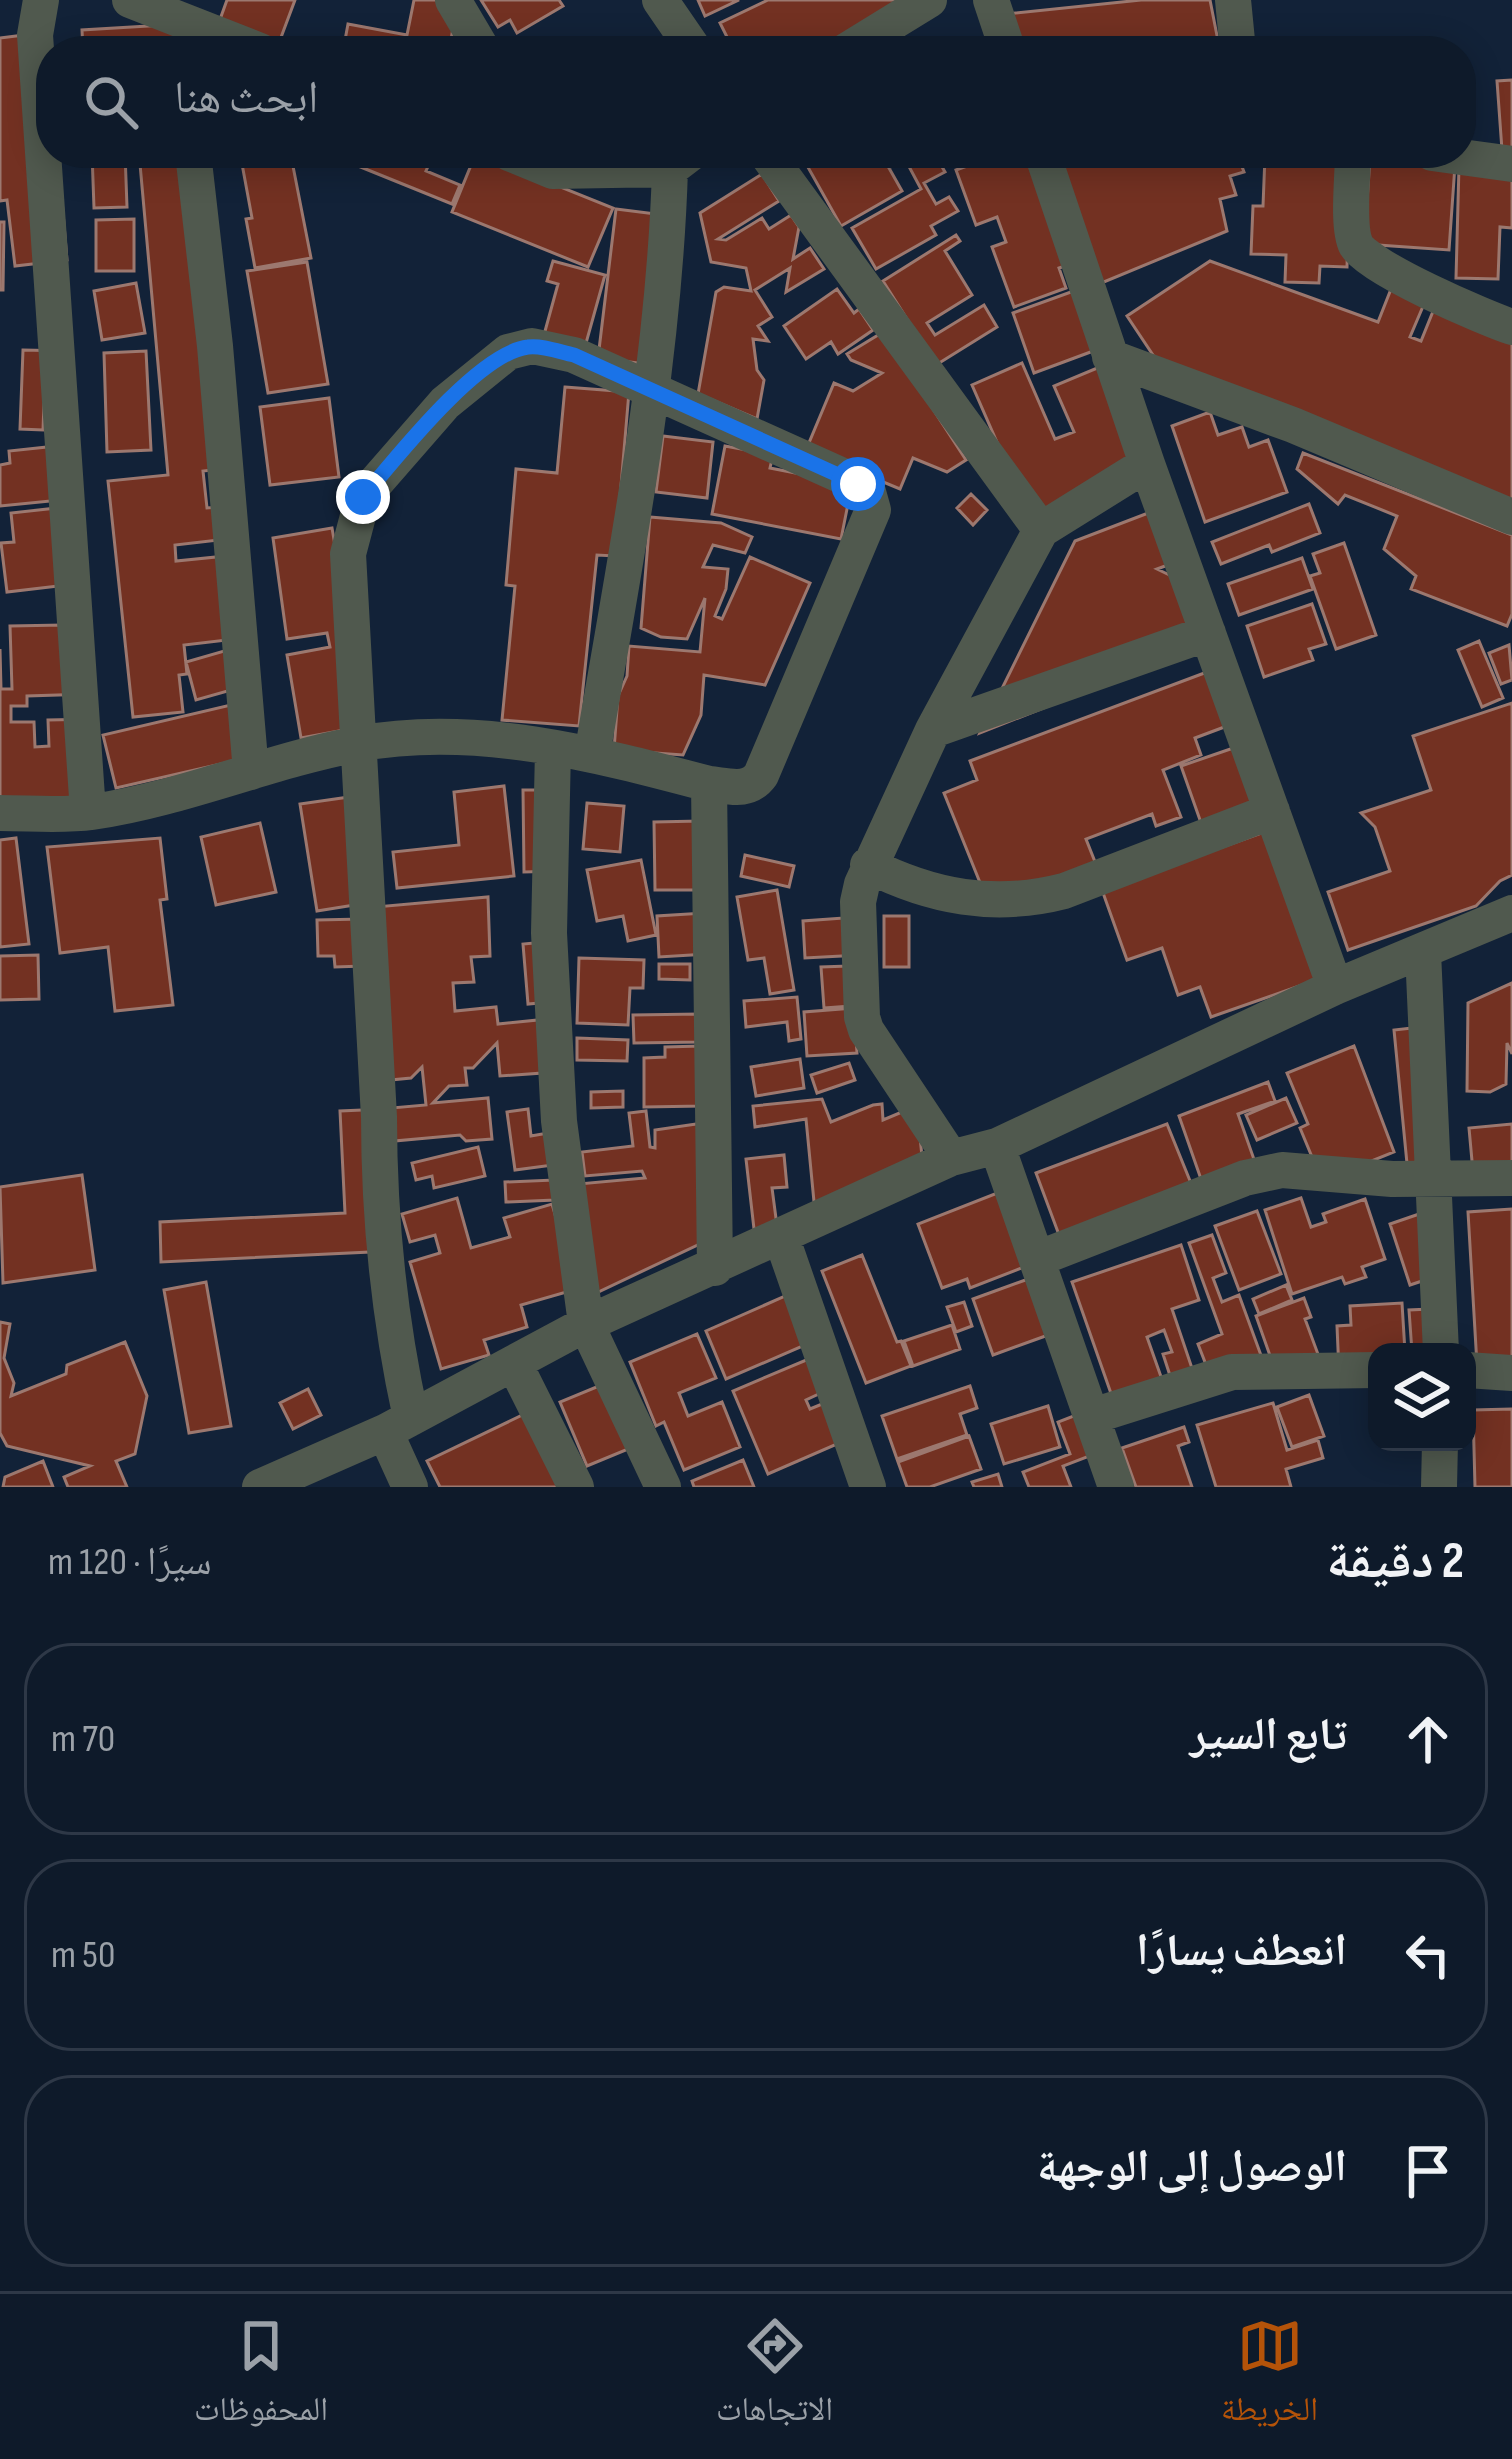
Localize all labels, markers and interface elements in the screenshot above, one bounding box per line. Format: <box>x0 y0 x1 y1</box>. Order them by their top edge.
search box <box>36 36 1476 168</box>
icon: search <box>78 69 144 135</box>
text: ابحث هنا <box>174 71 318 126</box>
route start <box>831 457 885 511</box>
route end <box>336 470 390 524</box>
map controls <box>1368 1343 1476 1451</box>
button: layers <box>1368 1343 1476 1451</box>
text: 2 دقيقة <box>1327 1531 1464 1592</box>
text: سيرًا · 120 m <box>48 1539 212 1586</box>
icon: ahead <box>1395 1706 1461 1772</box>
text: تابع السير <box>1190 1708 1347 1763</box>
text: 70 m <box>51 1716 115 1763</box>
icon: left <box>1395 1922 1461 1988</box>
text: انعطف يسارًا <box>1136 1924 1347 1979</box>
text: 50 m <box>51 1932 115 1979</box>
icon: arrive <box>1395 2138 1461 2204</box>
text: الوصول إلى الوجهة <box>1037 2140 1347 2195</box>
tab: المحفوظات <box>194 2313 328 2441</box>
tab: الاتجاهات <box>716 2313 833 2441</box>
tab: الخريطة <box>1221 2313 1318 2441</box>

